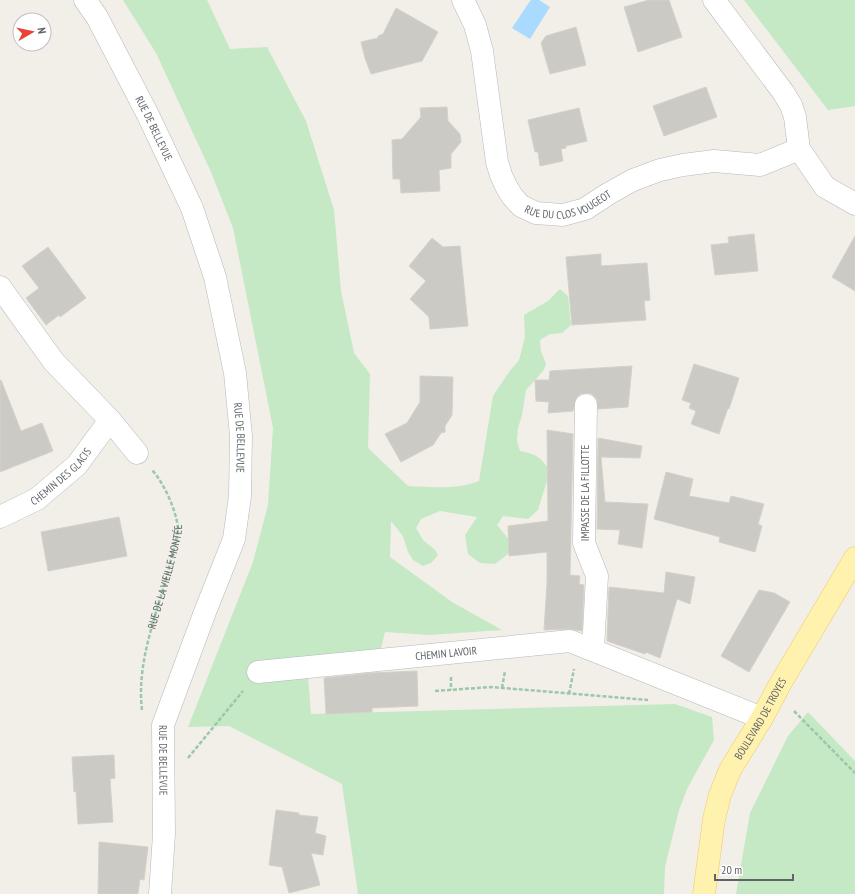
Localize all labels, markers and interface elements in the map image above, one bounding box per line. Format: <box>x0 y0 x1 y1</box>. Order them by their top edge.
north arrow <box>12 12 52 52</box>
text: N <box>34 26 49 35</box>
street label: RUE DE BELLEVUE <box>132 94 176 163</box>
street label: RUE DU CLOS VOUGEOT <box>523 187 614 222</box>
street label: RUE DE BELLEVUE <box>231 402 248 473</box>
street label: CHEMIN DES GLACIS <box>28 445 94 508</box>
street label: IMPASSE DE LA FILLOTTE <box>578 445 592 541</box>
street label: RUE DE LA VIEILLE MONTÉE <box>145 524 185 630</box>
street label: CHEMIN LAVOIR <box>415 643 477 663</box>
street label: BOULEVARD DE TROYES <box>731 675 789 762</box>
street label: RUE DE BELLEVUE <box>156 725 171 796</box>
scale bar <box>715 856 793 882</box>
text: 20 m <box>721 862 742 877</box>

